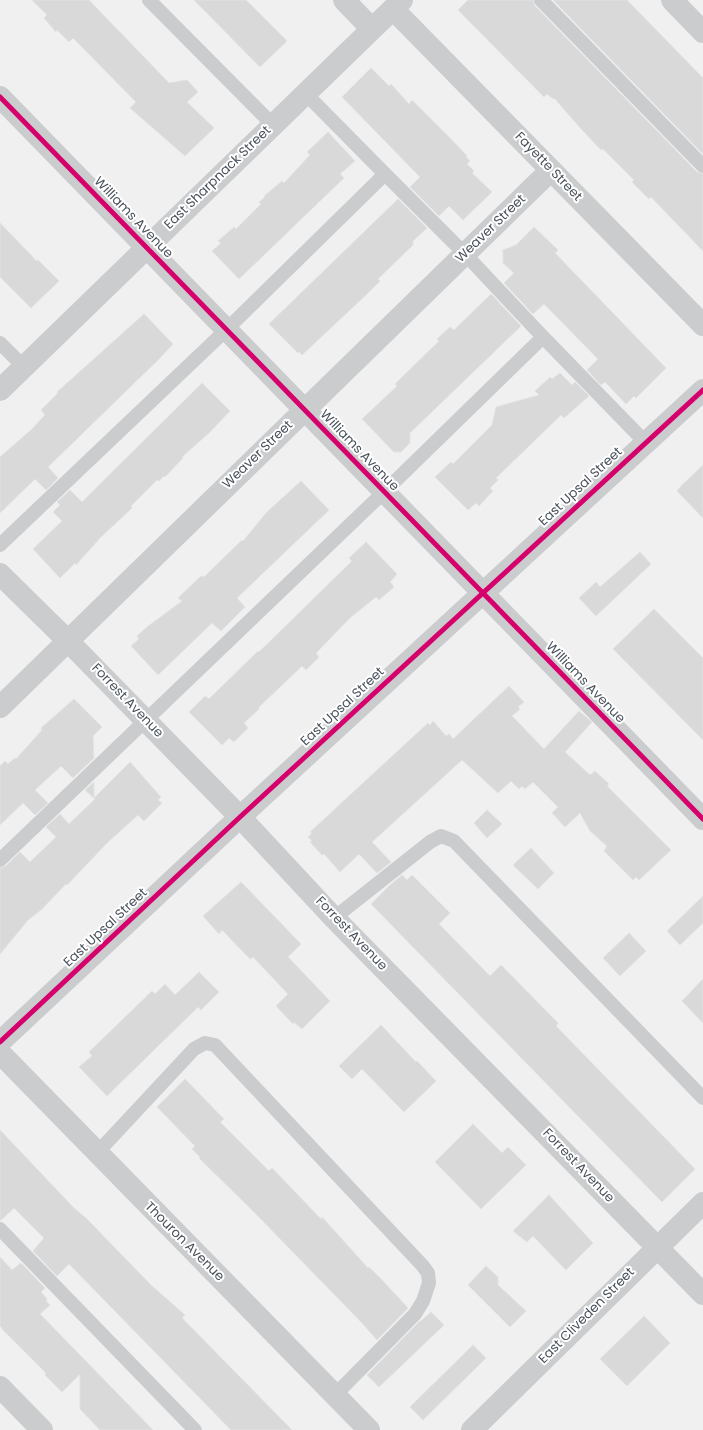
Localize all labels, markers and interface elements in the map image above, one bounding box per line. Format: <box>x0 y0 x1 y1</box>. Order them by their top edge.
street label: East Sharpnack Street <box>161 123 275 233</box>
street label: Fayette Street <box>511 129 585 205</box>
street label: Williams Avenue <box>90 174 176 262</box>
street label: Weaver Street <box>453 192 529 266</box>
street label: Williams Avenue <box>316 407 402 495</box>
street label: Weaver Street <box>220 418 296 492</box>
street label: East Upsal Street <box>536 444 626 530</box>
street label: Williams Avenue <box>542 639 628 727</box>
street label: Forrest Avenue <box>88 661 166 741</box>
street label: East Upsal Street <box>298 664 388 750</box>
street label: East Upsal Street <box>61 885 151 971</box>
street label: Forrest Avenue <box>312 894 390 974</box>
street label: Forrest Avenue <box>539 1126 617 1206</box>
street label: Thouron Avenue <box>141 1199 227 1285</box>
street label: East Cliveden Street <box>536 1265 638 1367</box>

